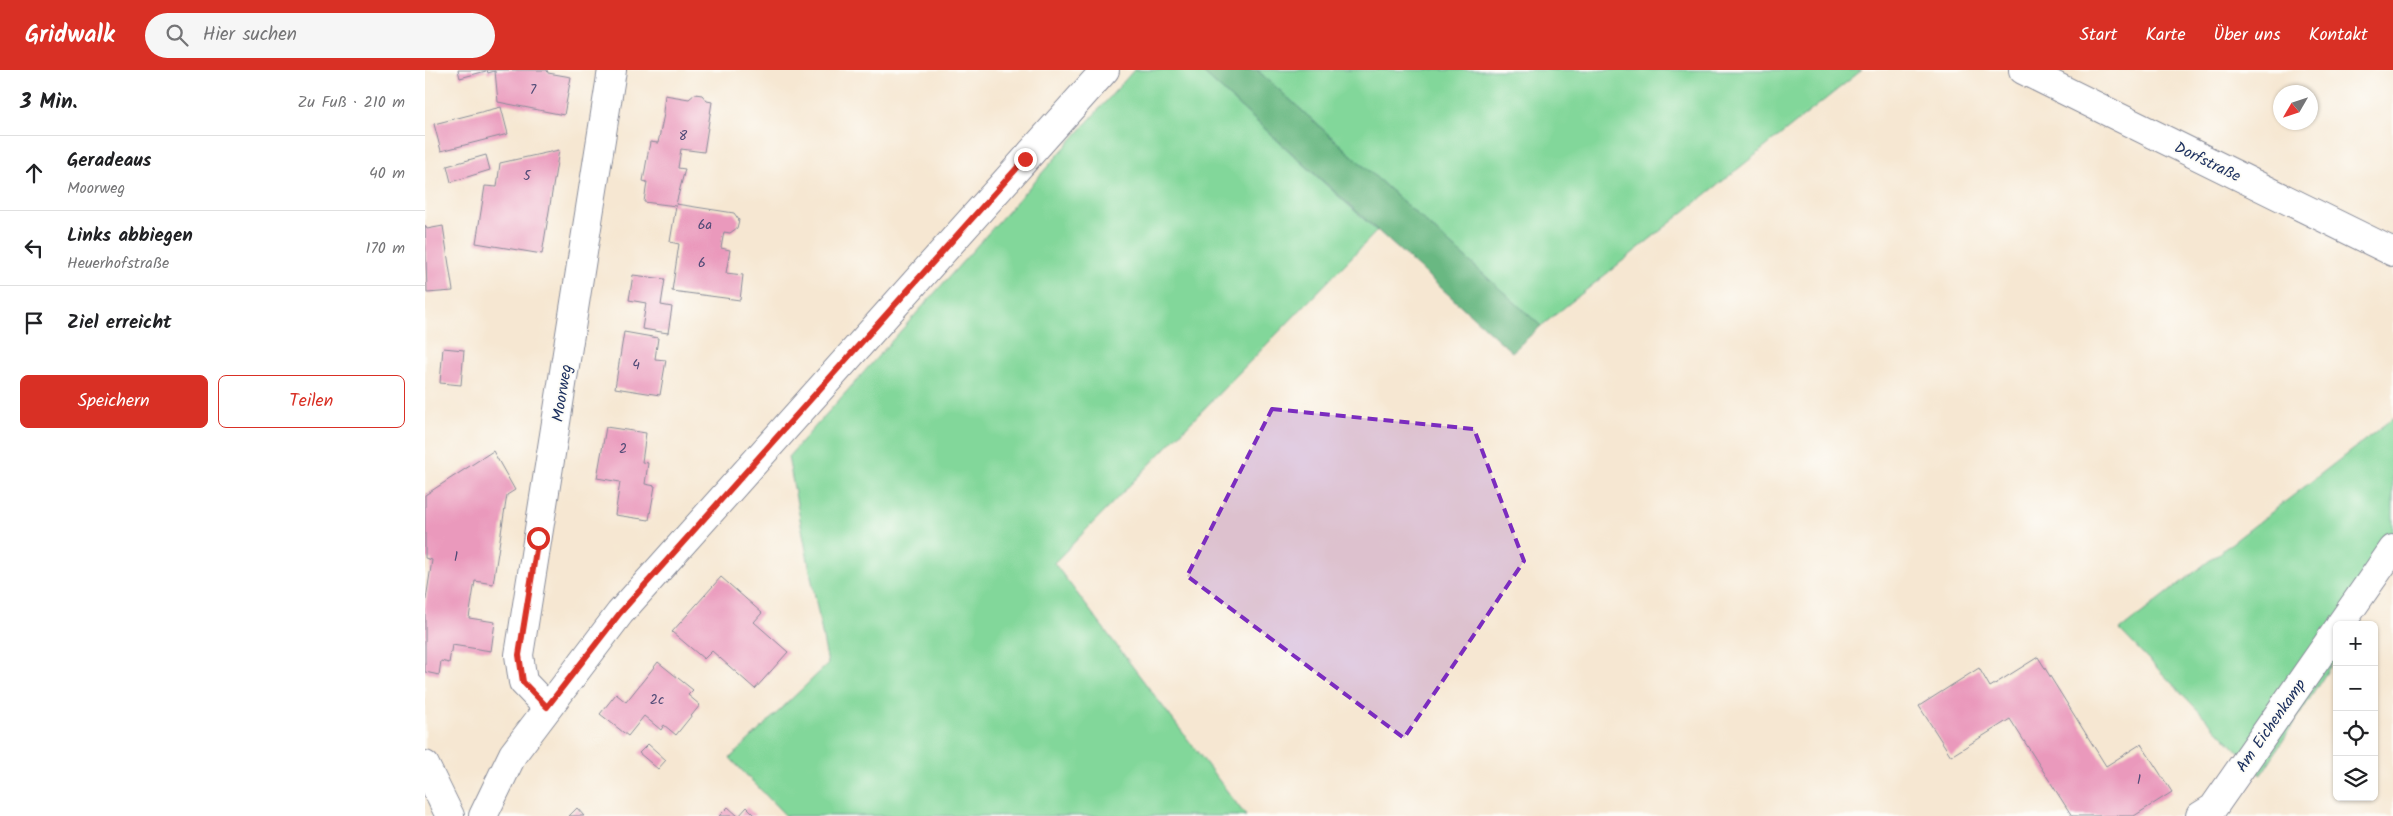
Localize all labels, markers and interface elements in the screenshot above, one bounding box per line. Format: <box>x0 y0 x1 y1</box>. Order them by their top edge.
search box <box>145 13 495 58</box>
text: Gridwalk <box>25 16 115 55</box>
text: Hier suchen <box>203 20 297 50</box>
icon: search <box>163 21 191 49</box>
text: Start <box>2079 21 2117 50</box>
text: Karte <box>2145 21 2185 50</box>
text: Über uns <box>2213 21 2281 50</box>
text: Kontakt <box>2309 21 2368 50</box>
house number: 7 <box>530 79 537 101</box>
north arrow <box>2273 85 2318 130</box>
text: 3 Min. <box>20 86 78 119</box>
text: Zu Fuß · 210 m <box>297 90 405 115</box>
house number: 8 <box>679 125 688 147</box>
street label: Dorfstraße <box>2170 135 2245 189</box>
text: Geradeaus <box>67 146 152 176</box>
route end <box>1014 148 1037 171</box>
icon: ahead <box>20 159 48 187</box>
text: 40 m <box>369 161 405 186</box>
house number: 5 <box>523 165 532 187</box>
text: Moorweg <box>67 176 125 201</box>
house number: 6a <box>698 214 712 236</box>
text: Links abbiegen <box>67 221 193 251</box>
icon: left <box>20 234 48 262</box>
text: 170 m <box>365 236 405 261</box>
text: Heuerhofstraße <box>67 251 169 276</box>
house number: 6 <box>698 252 706 274</box>
text: Ziel erreicht <box>67 308 172 338</box>
icon: arrive <box>20 309 48 337</box>
house number: 4 <box>632 354 640 376</box>
street label: Moorweg <box>546 363 579 424</box>
button: Speichern <box>20 375 208 428</box>
button: Teilen <box>218 375 405 428</box>
house number: 2 <box>619 438 627 460</box>
route start <box>527 527 550 550</box>
house number: 1 <box>454 546 458 568</box>
map controls <box>2333 621 2378 801</box>
button: + <box>2333 621 2378 666</box>
button: − <box>2333 666 2378 711</box>
street label: Am Eichenkamp <box>2230 674 2313 778</box>
house number: 2c <box>650 689 664 711</box>
button: locate <box>2333 711 2378 756</box>
button: layers <box>2333 756 2378 801</box>
house number: 1 <box>2137 769 2141 791</box>

